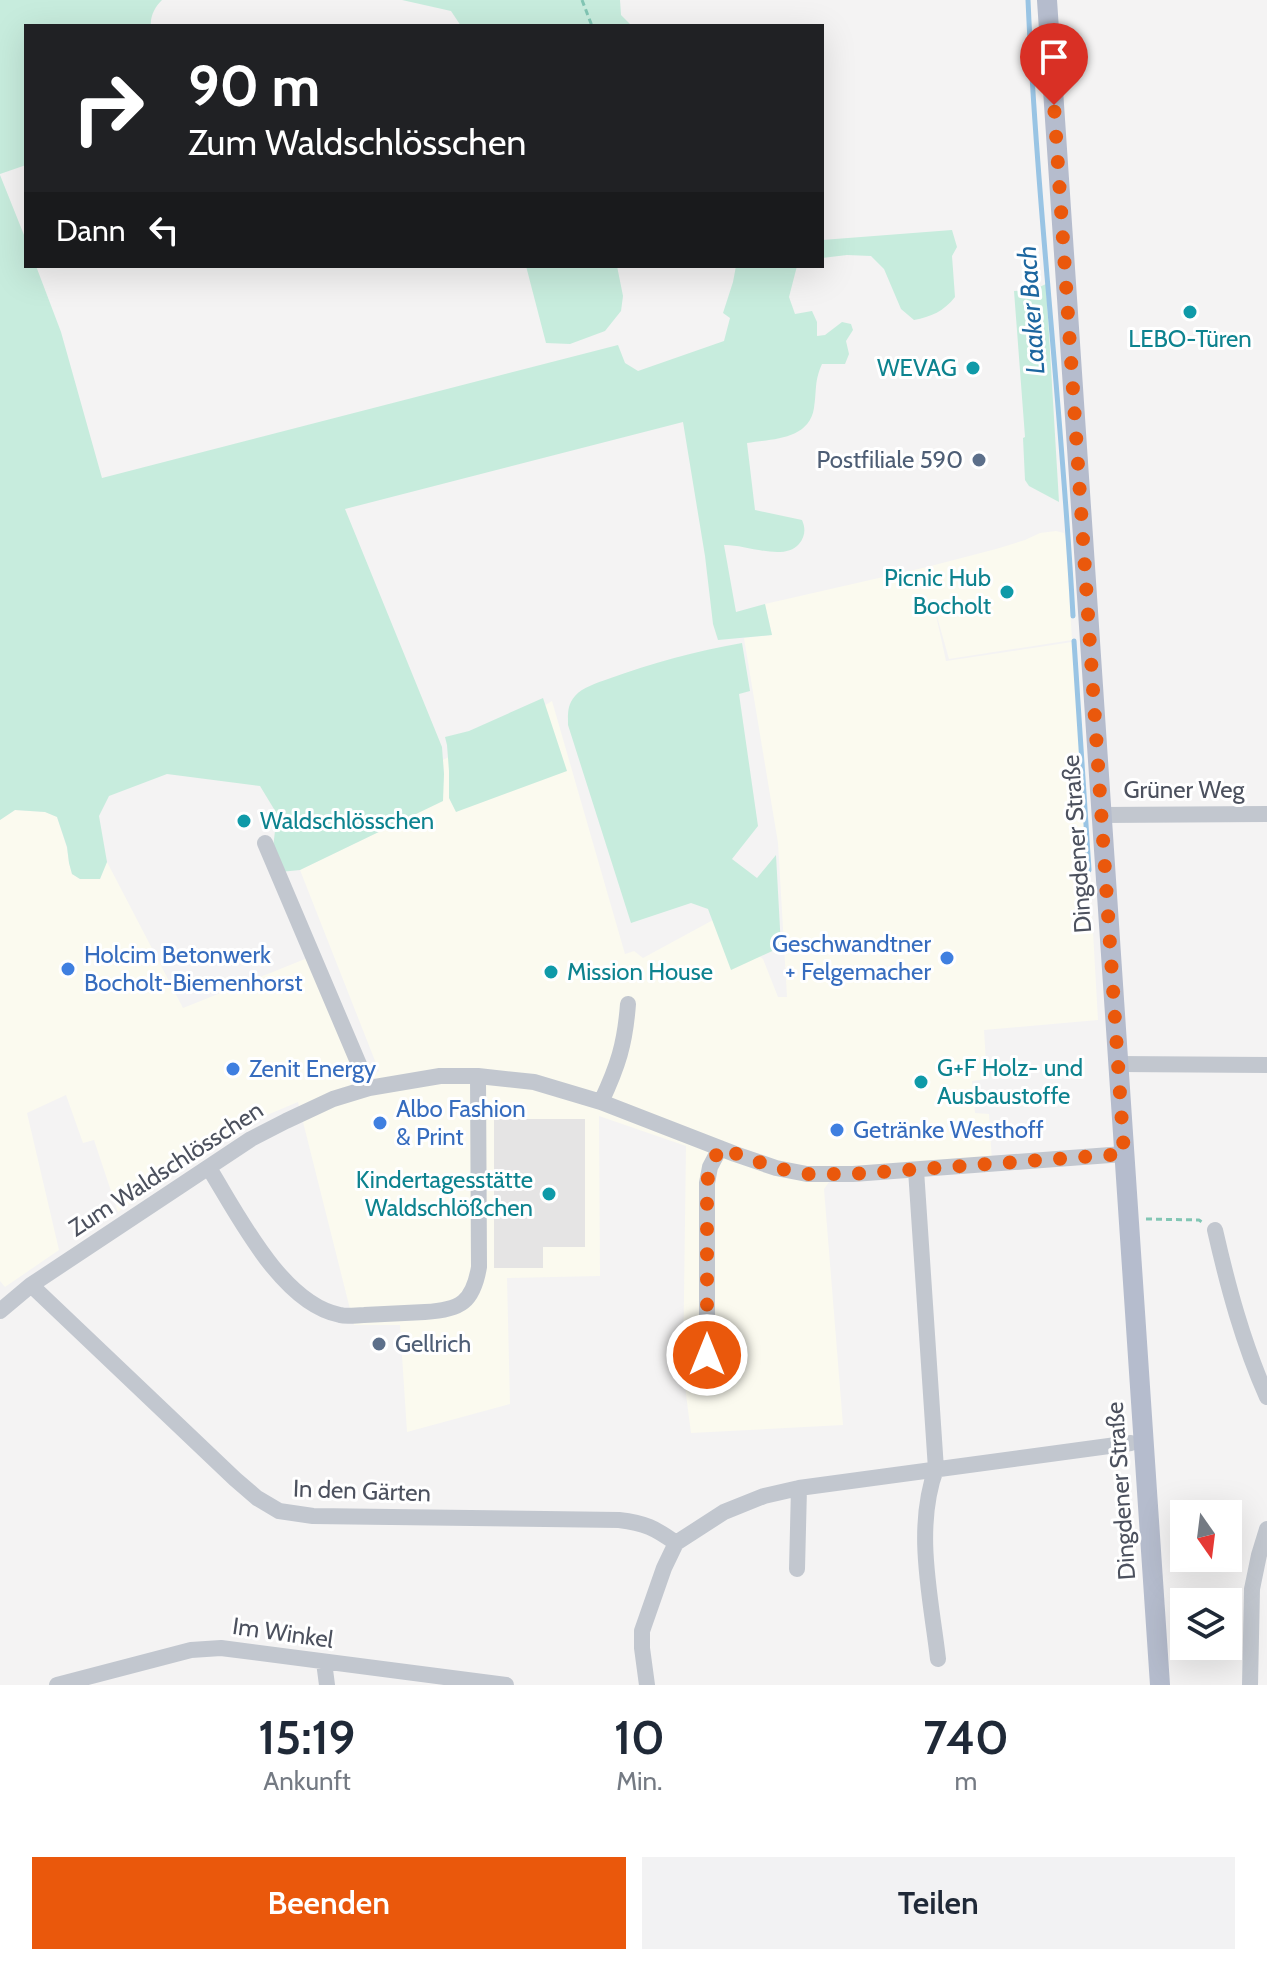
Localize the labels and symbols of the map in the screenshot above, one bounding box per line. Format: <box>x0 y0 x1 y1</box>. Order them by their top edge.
pin <box>1020 23 1088 105</box>
water label: Laaker Bach <box>1011 245 1051 375</box>
marker: LEBO-Türen <box>1181 303 1199 321</box>
place label: LEBO-Türen <box>1128 324 1252 353</box>
place label: WEVAG <box>877 353 957 382</box>
marker: WEVAG <box>964 359 982 377</box>
place label: Postfiliale 590 <box>816 445 963 474</box>
marker: Postfiliale 590 <box>970 451 988 469</box>
place label: Picnic Hub Bocholt <box>884 563 991 620</box>
marker: Picnic Hub Bocholt <box>998 583 1016 601</box>
street label: Dingdener Straße <box>1056 754 1097 934</box>
street label: Grüner Weg <box>1124 775 1245 804</box>
place label: Waldschlösschen <box>260 806 434 835</box>
marker: Waldschlösschen <box>235 812 253 830</box>
place label: Geschwandtner + Felgemacher <box>772 929 931 986</box>
place label: Holcim Betonwerk Bocholt-Biemenhorst <box>84 940 303 997</box>
marker: Geschwandtner + Felgemacher <box>938 949 956 967</box>
place label: Mission House <box>567 957 713 986</box>
marker: Holcim Betonwerk Bocholt-Biemenhorst <box>59 960 77 978</box>
marker: Mission House <box>542 963 560 981</box>
place label: G+F Holz- und Ausbaustoffe <box>937 1053 1083 1110</box>
place label: Zenit Energy <box>249 1054 376 1083</box>
marker: Zenit Energy <box>224 1060 242 1078</box>
marker: G+F Holz- und Ausbaustoffe <box>912 1073 930 1091</box>
place label: Albo Fashion & Print <box>396 1094 526 1151</box>
street label: Zum Waldschlösschen <box>63 1095 268 1242</box>
marker: Albo Fashion & Print <box>371 1114 389 1132</box>
place label: Getränke Westhoff <box>853 1115 1044 1144</box>
marker: Getränke Westhoff <box>828 1121 846 1139</box>
place label: Kindertagesstätte Waldschlößchen <box>356 1165 533 1222</box>
marker: Kindertagesstätte Waldschlößchen <box>540 1185 558 1203</box>
position arrow <box>665 1313 749 1397</box>
place label: Gellrich <box>395 1329 471 1358</box>
marker: Gellrich <box>370 1335 388 1353</box>
street label: Dingdener Straße <box>1100 1401 1141 1581</box>
street label: In den Gärten <box>293 1474 432 1507</box>
north arrow <box>1170 1500 1242 1572</box>
street label: Im Winkel <box>231 1611 336 1654</box>

